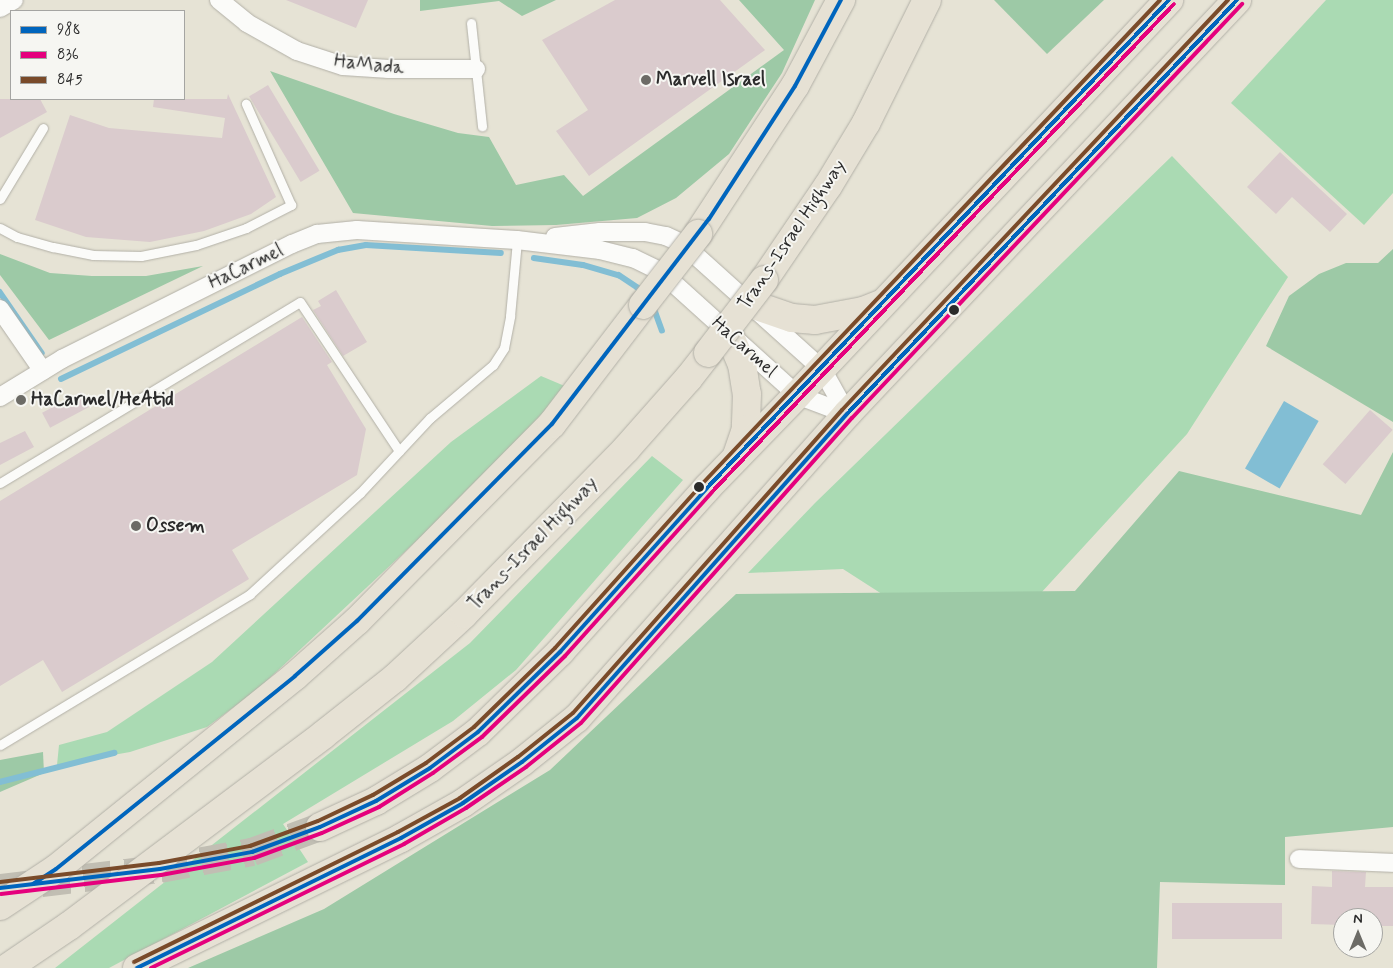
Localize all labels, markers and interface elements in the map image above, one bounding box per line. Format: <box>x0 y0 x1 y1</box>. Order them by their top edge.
legend <box>10 10 185 100</box>
text: 988 <box>57 20 81 40</box>
text: 836 <box>57 45 79 65</box>
street label: HaMada <box>333 50 405 80</box>
place label: Marvell Israel <box>656 69 769 91</box>
text: 845 <box>57 70 83 90</box>
marker: Marvell Israel <box>640 74 652 86</box>
street label: Trans-Israel Highway <box>733 155 851 315</box>
street label: HaCarmel <box>205 239 287 295</box>
unlabelled marker <box>949 305 959 315</box>
street label: HaCarmel <box>707 312 781 382</box>
place label: HaCarmel/HeAtid <box>31 389 174 411</box>
marker: HaCarmel/HeAtid <box>15 394 27 406</box>
street label: Trans-Israel Highway <box>463 473 603 615</box>
unlabelled marker <box>694 482 704 492</box>
place label: Ossem <box>146 515 205 537</box>
marker: Ossem <box>130 520 142 532</box>
north arrow <box>1333 908 1383 958</box>
text: N <box>1353 910 1363 928</box>

